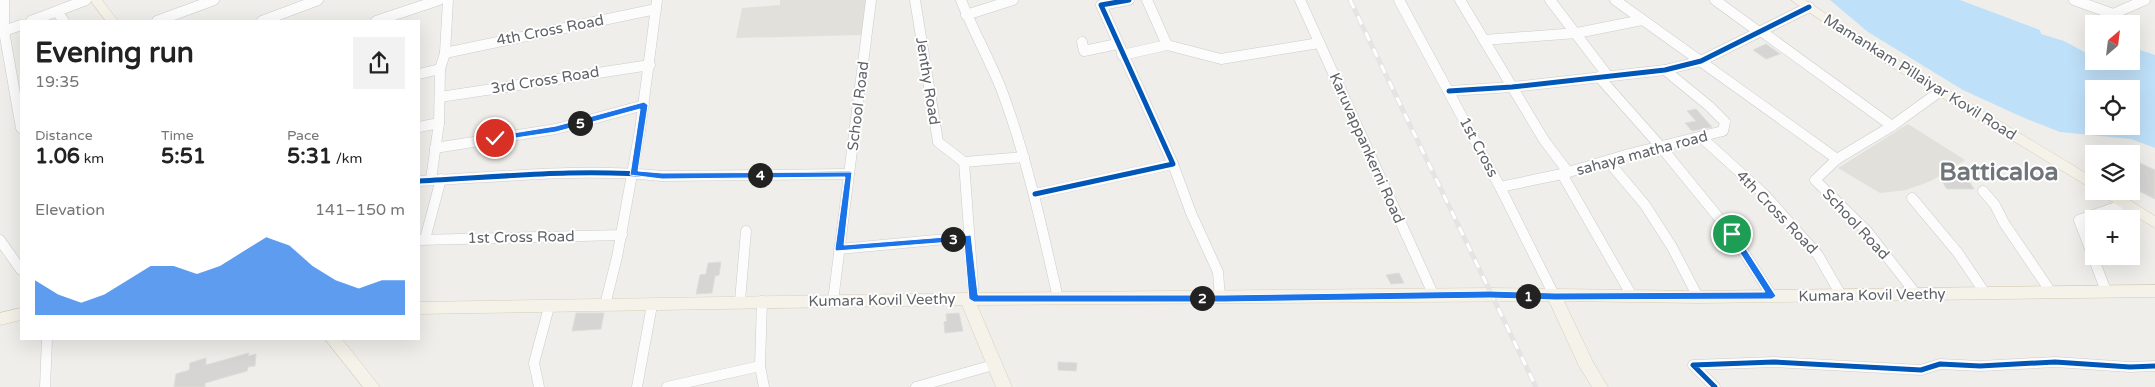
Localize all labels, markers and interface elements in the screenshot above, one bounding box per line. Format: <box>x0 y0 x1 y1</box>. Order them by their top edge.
street label: Mamankam Pillaiyar Kovil Road <box>1820 10 2020 144</box>
street label: 4th Cross Road <box>495 11 605 49</box>
north arrow <box>2085 15 2140 70</box>
map controls <box>2085 15 2140 265</box>
text: Evening run <box>35 36 194 70</box>
street label: Jenthy Road <box>912 36 944 126</box>
button: share <box>353 37 405 89</box>
street label: School Road <box>844 60 872 152</box>
street label: 3rd Cross Road <box>490 63 600 97</box>
street label: Karuvappankerni Road <box>1326 70 1408 226</box>
text: 19:35 <box>35 72 79 92</box>
button: locate <box>2085 80 2140 135</box>
pin: 5 <box>568 110 592 136</box>
street label: 1st Cross <box>1456 114 1502 180</box>
text: 5 <box>576 115 585 132</box>
pin <box>474 117 516 159</box>
icon: check <box>481 124 509 152</box>
text: Distance <box>35 127 93 144</box>
text: Time <box>161 127 194 144</box>
text: Pace <box>287 127 319 144</box>
street label: sahaya matha road <box>1574 127 1710 179</box>
text: 1.06 <box>35 144 80 169</box>
text: 5:51 <box>161 144 206 169</box>
text: 5:31 <box>287 144 332 169</box>
button: layers <box>2085 145 2140 200</box>
text: km <box>80 150 104 167</box>
text: /km <box>332 150 362 167</box>
district label: Batticaloa <box>1939 157 2059 187</box>
pin: 4 <box>748 162 772 188</box>
street label: 4th Cross Road <box>1733 166 1821 258</box>
text: 4 <box>756 167 765 184</box>
street label: School Road <box>1819 185 1893 263</box>
text: Elevation <box>35 200 105 220</box>
text: 141–150 m <box>315 200 405 220</box>
button: + <box>2085 210 2140 265</box>
pin <box>1711 213 1753 255</box>
icon: arrive <box>1718 220 1746 248</box>
pin: 3 <box>940 226 966 252</box>
street label: 1st Cross Road <box>467 227 575 247</box>
text: 3 <box>949 231 958 248</box>
pin: 1 <box>1516 284 1540 308</box>
street label: Kumara Kovil Veethy <box>1798 285 1946 305</box>
pin: 2 <box>1190 286 1214 310</box>
text: 1 <box>1524 288 1533 305</box>
street label: Kumara Kovil Veethy <box>808 290 956 310</box>
text: 2 <box>1198 290 1207 307</box>

